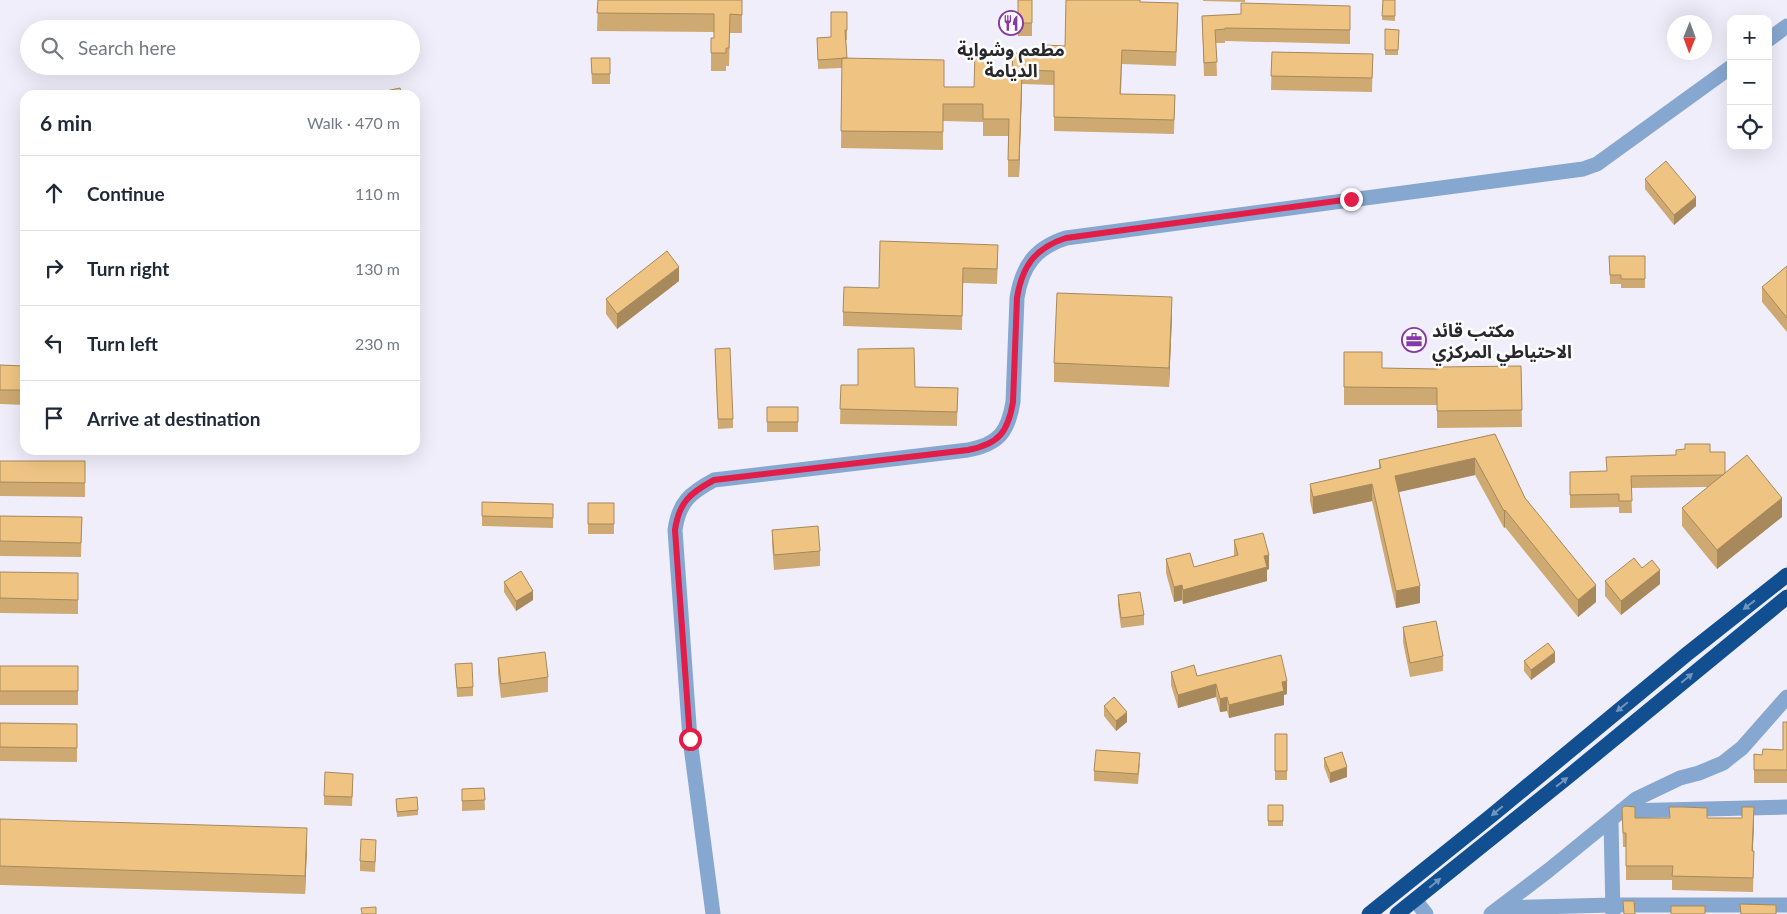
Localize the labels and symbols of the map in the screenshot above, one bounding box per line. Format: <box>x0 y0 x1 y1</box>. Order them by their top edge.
restaurant icon: مطعم وشواية الديامة <box>998 10 1024 36</box>
north arrow <box>1667 15 1712 60</box>
place label: مطعم وشواية الديامة <box>957 38 1065 81</box>
route end <box>1340 188 1363 211</box>
place label: مكتب قائد الاحتياطي المركزي <box>1432 319 1572 366</box>
office icon: مكتب قائد الاحتياطي المركزي <box>1401 327 1427 353</box>
one-way arrow <box>1743 600 1756 611</box>
one-way arrow <box>1681 673 1693 684</box>
one-way arrow <box>1616 702 1629 713</box>
route start <box>679 728 702 751</box>
one-way arrow <box>1555 776 1568 787</box>
one-way arrow <box>1491 805 1504 816</box>
one-way arrow <box>1429 878 1441 889</box>

